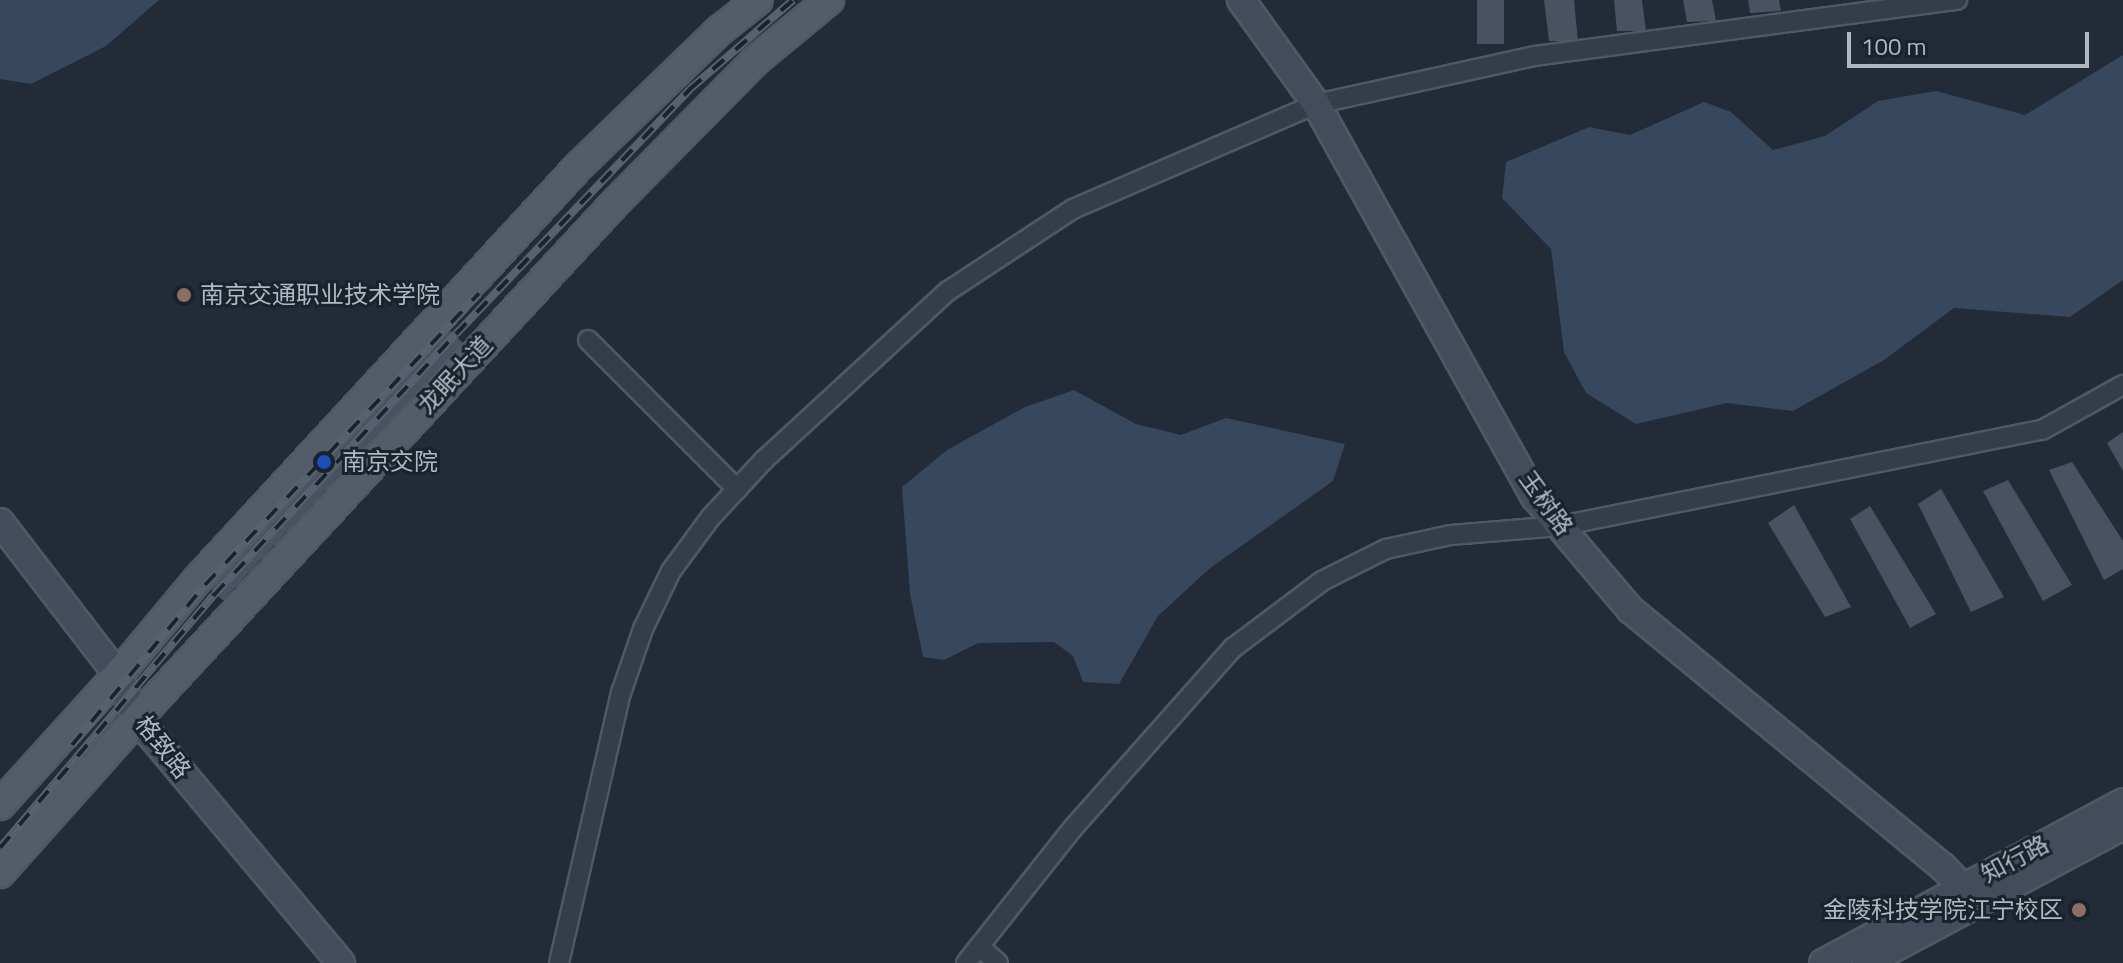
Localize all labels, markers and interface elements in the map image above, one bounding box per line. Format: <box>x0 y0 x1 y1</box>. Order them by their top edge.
scale bar <box>1851 16 2093 66</box>
text: 100 m <box>1861 28 1927 64</box>
place label: 南京交通职业技术学院 <box>200 281 440 309</box>
marker: 南京交通职业技术学院 <box>175 286 193 304</box>
street label: 龙眠大道 <box>412 330 498 420</box>
place label: 南京交院 <box>342 448 438 476</box>
marker: 南京交院 <box>313 451 335 473</box>
street label: 玉树路 <box>1513 465 1579 541</box>
street label: 格致路 <box>129 710 197 784</box>
street label: 知行路 <box>1976 829 2054 889</box>
place label: 金陵科技学院江宁校区 <box>1823 896 2063 924</box>
marker: 金陵科技学院江宁校区 <box>2070 901 2088 919</box>

